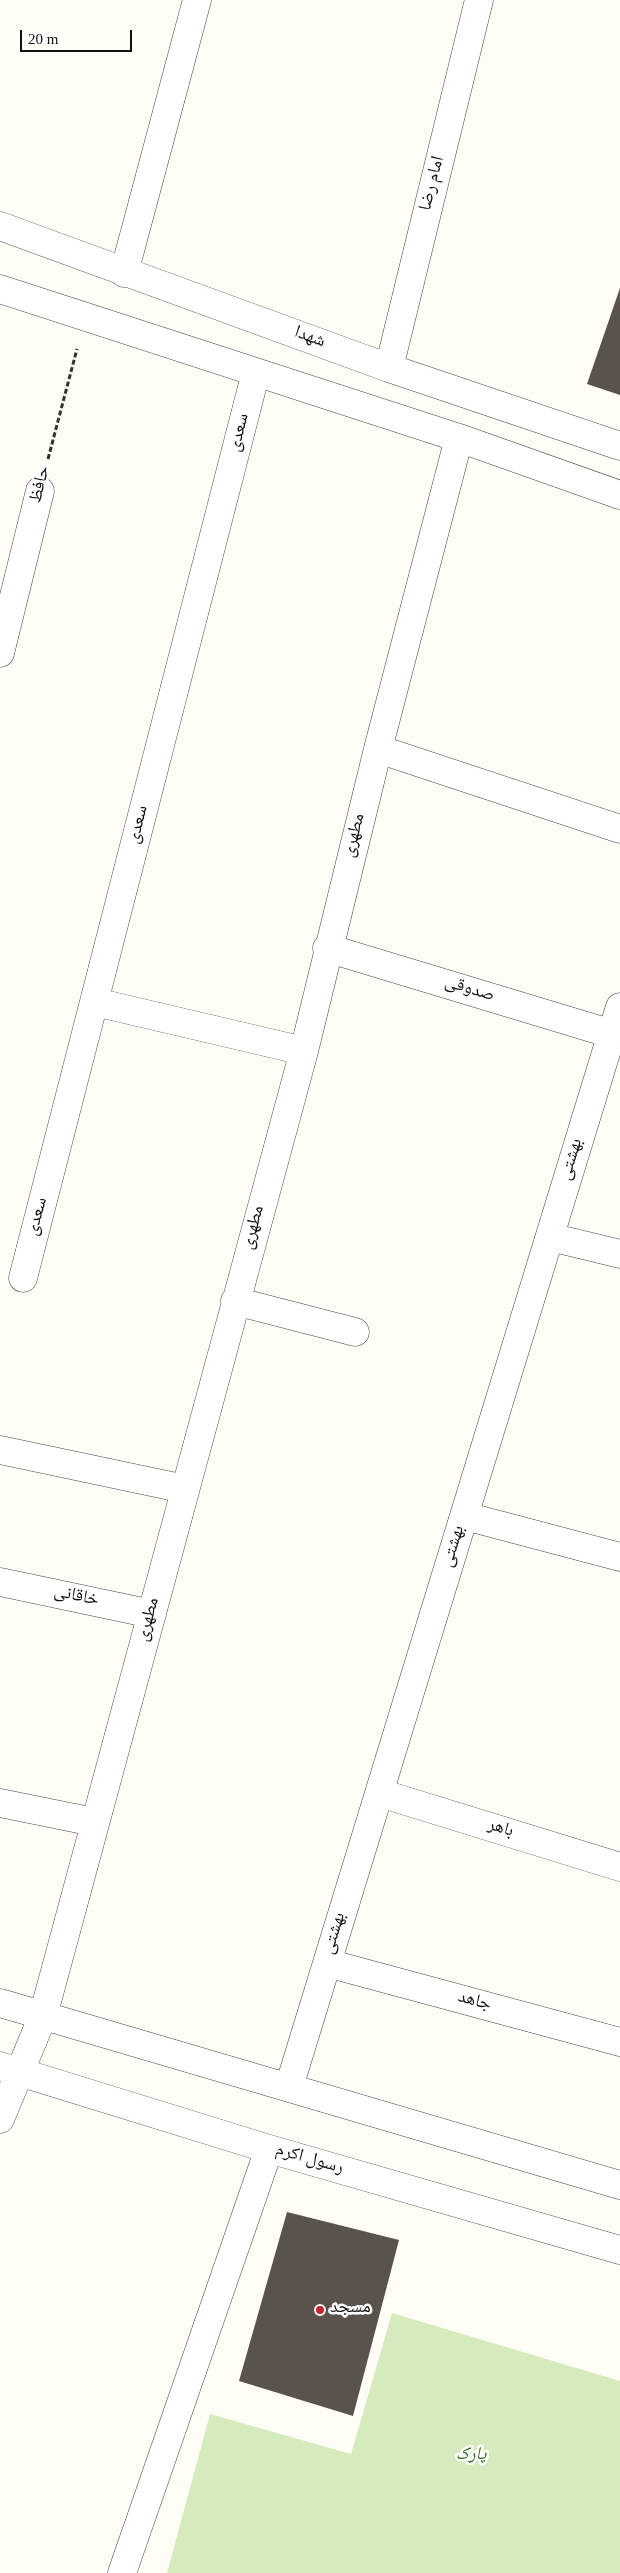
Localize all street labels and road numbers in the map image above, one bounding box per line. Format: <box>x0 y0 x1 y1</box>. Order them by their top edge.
street label: امام رضا <box>417 154 451 214</box>
street label: شهدا <box>290 323 328 355</box>
street label: سعدی <box>226 411 256 455</box>
street label: حافظ <box>27 464 57 506</box>
street label: سعدی <box>125 803 155 847</box>
street label: مطهری <box>340 812 372 860</box>
street label: صدوقی <box>441 973 497 1009</box>
street label: بهشتی <box>556 1136 590 1184</box>
street label: سعدی <box>24 1195 54 1239</box>
street label: مطهری <box>239 1204 271 1252</box>
street label: بهشتی <box>438 1523 472 1571</box>
street label: خاقانی <box>52 1583 100 1613</box>
street label: مطهری <box>134 1596 166 1644</box>
street label: باهر <box>484 1816 516 1844</box>
street label: بهشتی <box>319 1910 353 1958</box>
street label: جاهد <box>455 1988 493 2018</box>
street label: رسول اکرم <box>273 2141 345 2181</box>

